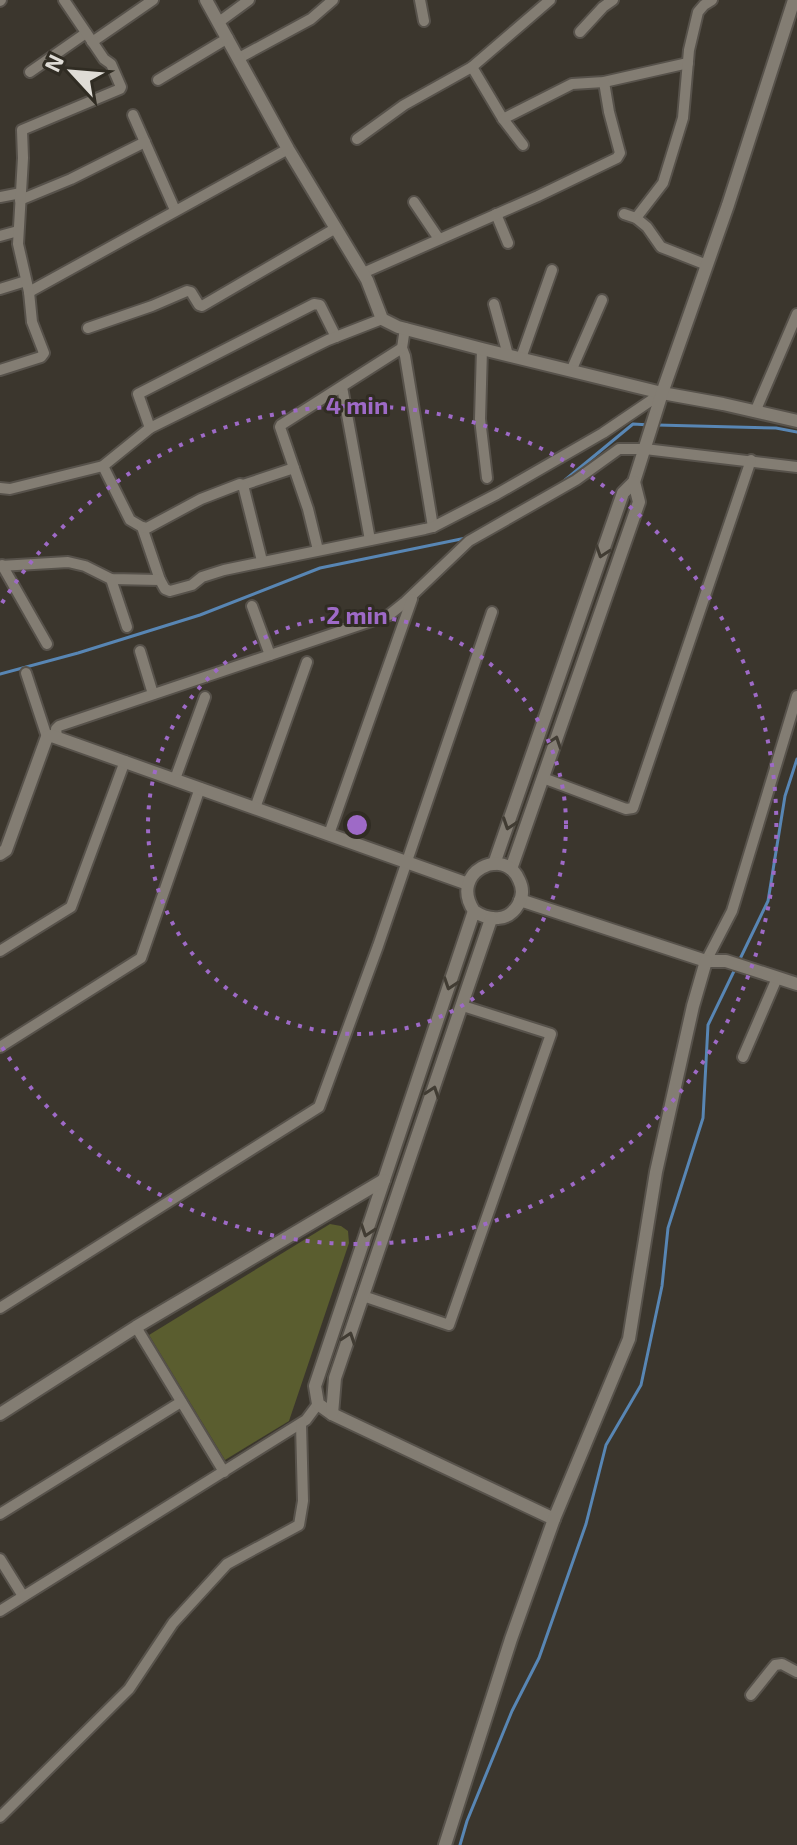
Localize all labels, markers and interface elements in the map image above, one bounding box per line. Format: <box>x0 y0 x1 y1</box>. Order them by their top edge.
north arrow <box>32 32 112 112</box>
text: N <box>38 50 68 76</box>
text: 4 min <box>326 390 388 419</box>
one-way arrow <box>596 544 612 558</box>
text: 2 min <box>326 600 388 629</box>
one-way arrow <box>545 736 562 750</box>
centre of rings <box>343 811 371 839</box>
one-way arrow <box>502 817 518 831</box>
one-way arrow <box>443 977 459 991</box>
one-way arrow <box>423 1086 439 1100</box>
one-way arrow <box>360 1223 376 1237</box>
one-way arrow <box>339 1332 355 1346</box>

